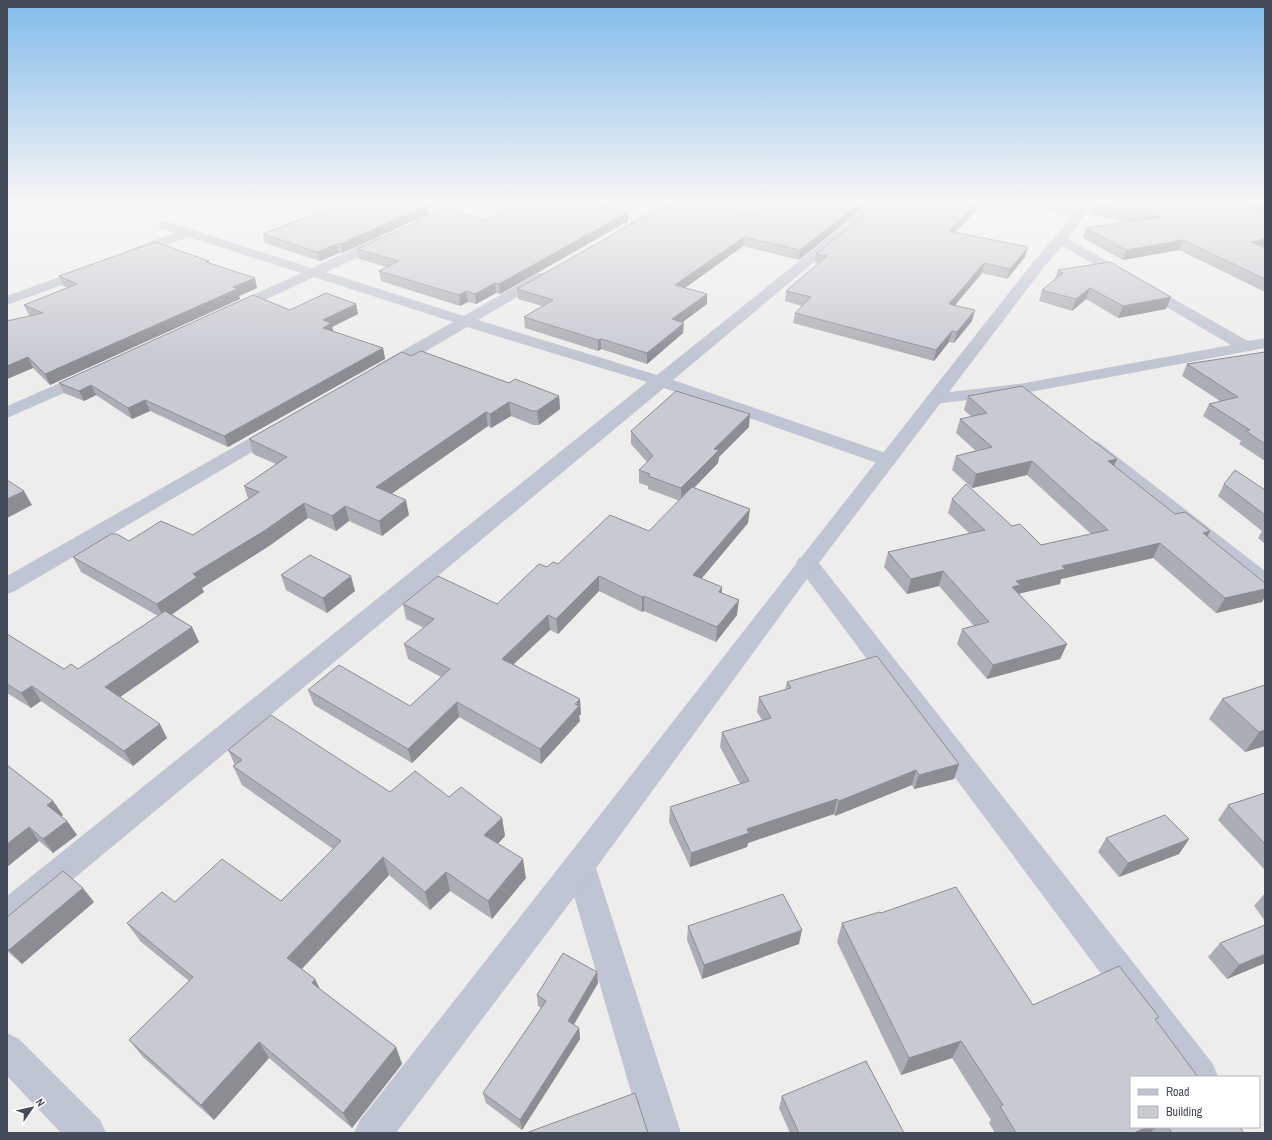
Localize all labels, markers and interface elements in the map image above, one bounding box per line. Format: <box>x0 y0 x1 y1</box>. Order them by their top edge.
legend <box>1130 1076 1260 1128</box>
text: Road <box>1166 1084 1190 1100</box>
north arrow <box>12 1088 52 1128</box>
text: N <box>33 1096 48 1109</box>
text: Building <box>1166 1104 1203 1120</box>

